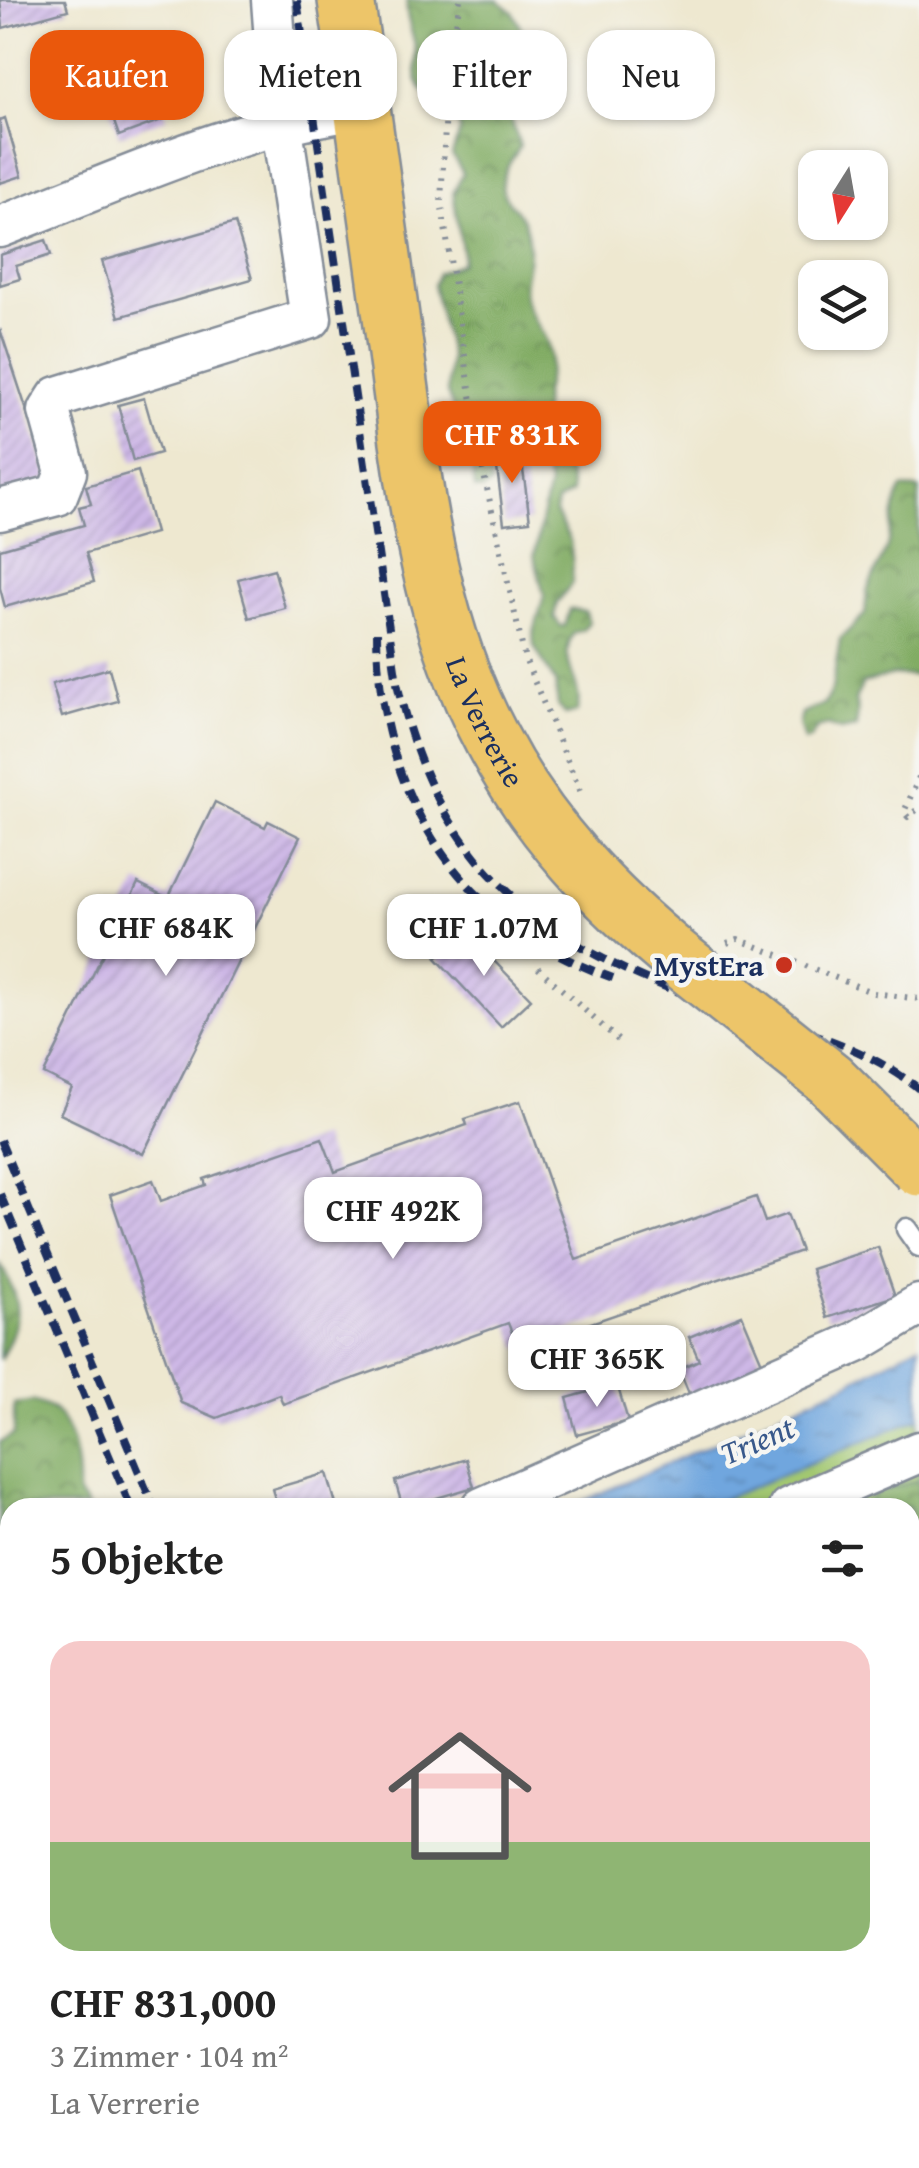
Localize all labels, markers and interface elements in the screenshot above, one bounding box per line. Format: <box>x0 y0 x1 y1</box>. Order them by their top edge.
chip: Kaufen <box>30 30 204 120</box>
chip: Mieten <box>224 30 397 120</box>
chip: Filter <box>417 30 567 120</box>
chip: Neu <box>587 30 715 120</box>
north arrow <box>798 150 888 240</box>
map controls <box>798 150 888 350</box>
button: layers <box>798 260 888 350</box>
pin: CHF 831K <box>409 401 615 486</box>
text: CHF 831K <box>445 410 579 457</box>
street label: La Verrerie <box>435 650 536 796</box>
pin: CHF 684K <box>63 894 269 979</box>
pin: CHF 1.07M <box>370 894 598 979</box>
text: CHF 684K <box>99 903 233 950</box>
text: CHF 1.07M <box>409 903 559 950</box>
place label: MystEra <box>654 943 765 987</box>
marker: MystEra <box>773 954 795 976</box>
pin: CHF 492K <box>290 1177 496 1262</box>
text: CHF 492K <box>326 1186 460 1233</box>
pin: CHF 365K <box>494 1325 700 1410</box>
text: CHF 365K <box>530 1334 664 1381</box>
water label: Trient <box>713 1403 802 1477</box>
text: 5 Objekte <box>50 1528 224 1589</box>
icon: filters <box>815 1531 870 1586</box>
icon: home <box>370 1706 550 1886</box>
text: CHF 831,000 <box>50 1971 276 2032</box>
text: 3 Zimmer · 104 m² <box>50 2032 288 2079</box>
text: La Verrerie <box>50 2079 200 2126</box>

